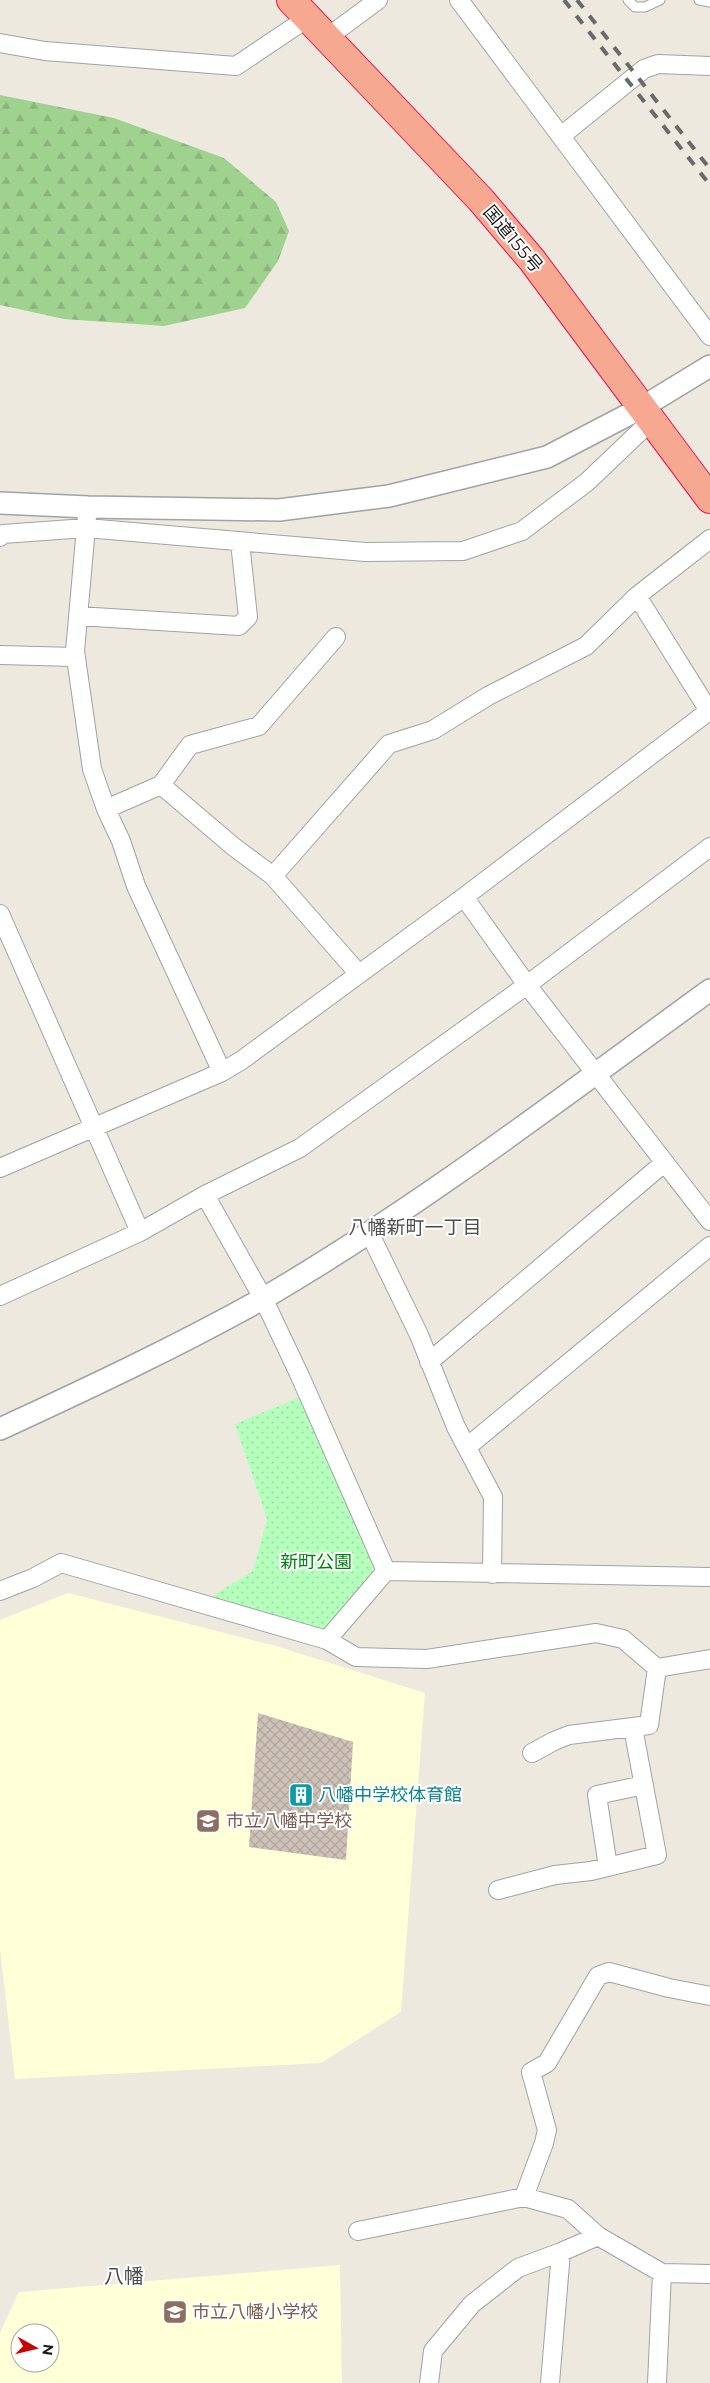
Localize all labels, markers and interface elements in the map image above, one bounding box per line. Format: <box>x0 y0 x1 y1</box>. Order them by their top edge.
street label: 国道155号 <box>479 201 547 277</box>
district label: 八幡新町一丁目 <box>348 1216 482 1239</box>
park label: 新町公園 <box>280 1551 352 1573</box>
building icon: 八幡中学校体育館 <box>288 1782 314 1808</box>
place label: 八幡中学校体育館 <box>318 1784 462 1806</box>
school or university icon: 市立八幡中学校 <box>195 1808 221 1834</box>
place label: 市立八幡中学校 <box>226 1810 352 1832</box>
district label: 八幡 <box>104 2264 144 2288</box>
school or university icon: 市立八幡小学校 <box>162 2299 188 2325</box>
place label: 市立八幡小学校 <box>192 2301 318 2323</box>
north arrow <box>10 2323 60 2373</box>
text: N <box>38 2343 58 2357</box>

